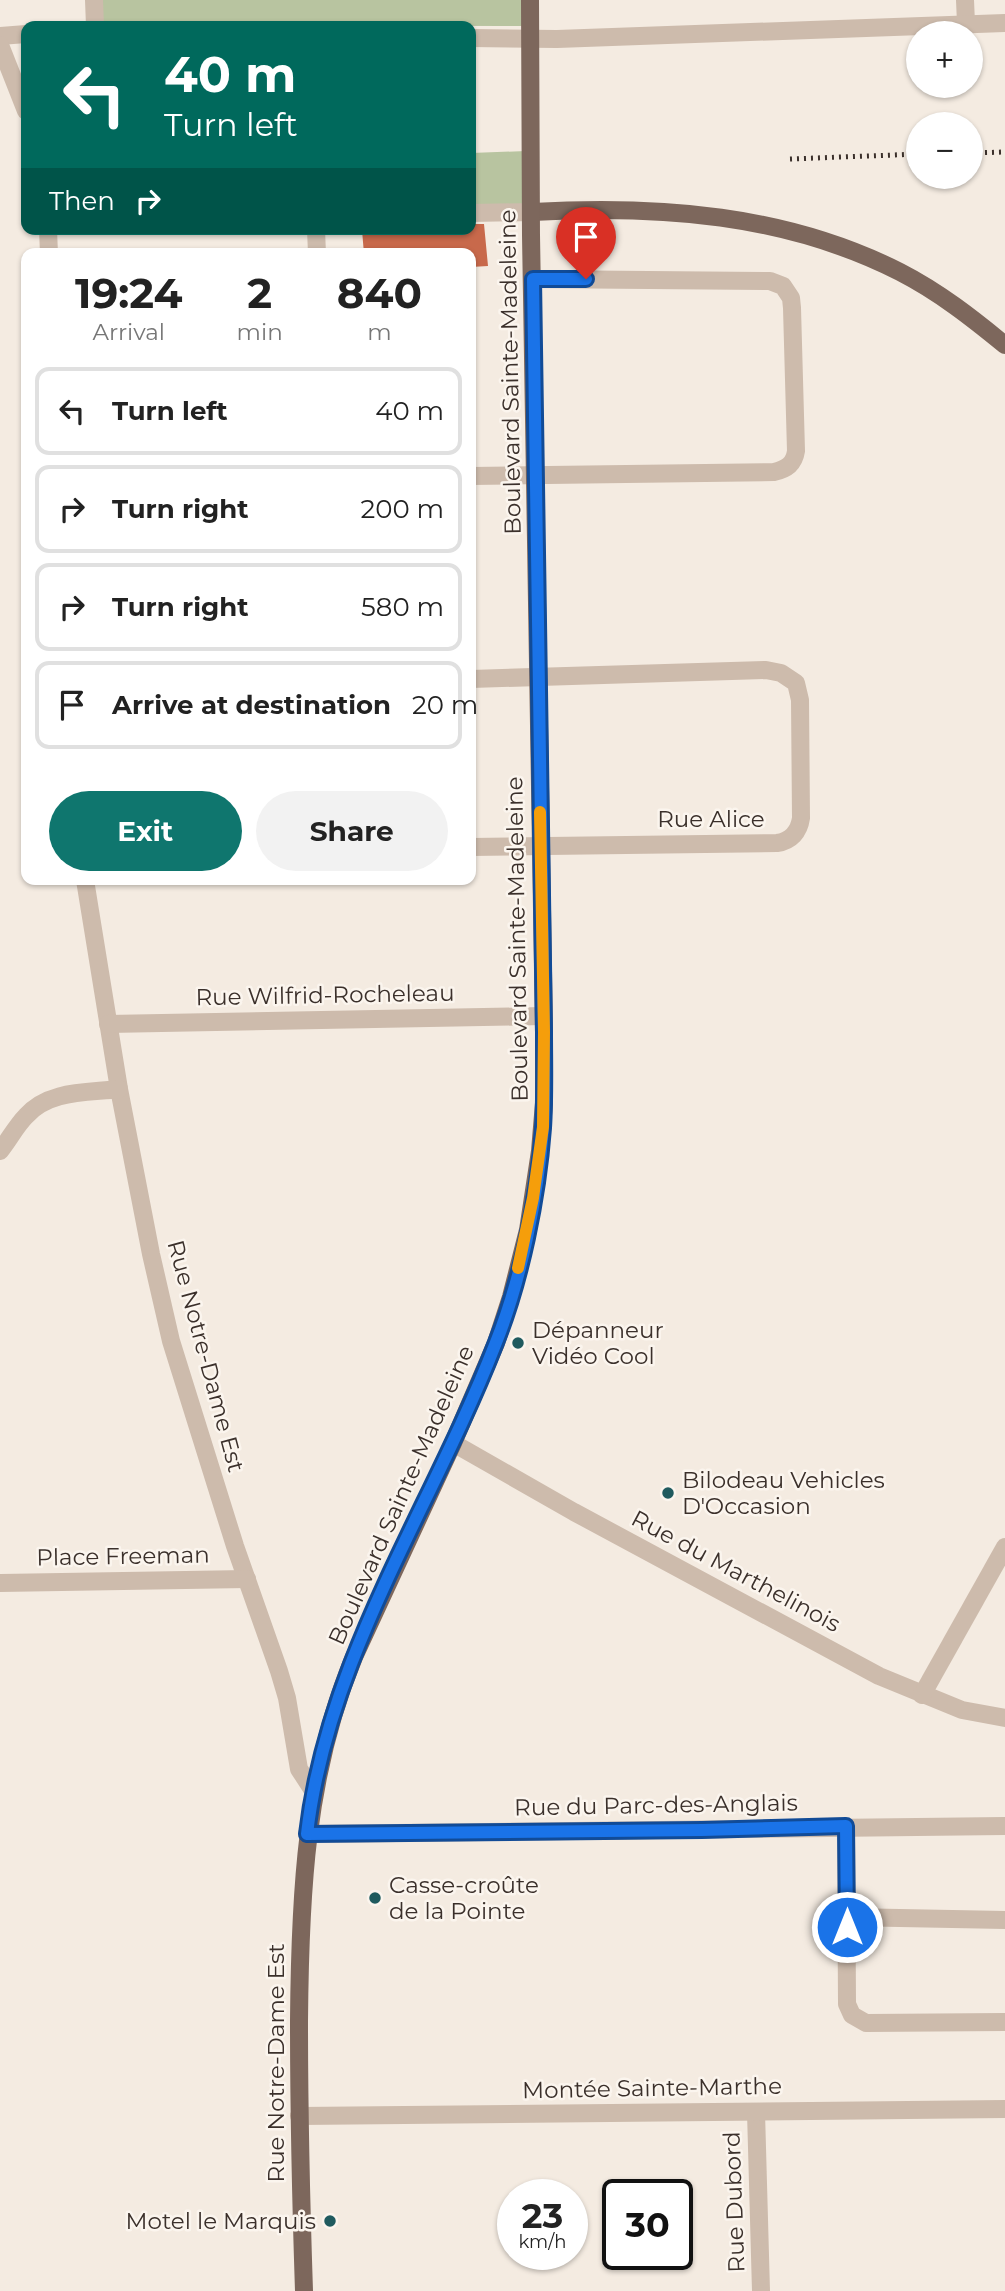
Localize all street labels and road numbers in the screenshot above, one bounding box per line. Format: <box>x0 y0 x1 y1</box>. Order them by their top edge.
street label: Boulevard Sainte-Madeleine <box>493 209 527 535</box>
street label: Boulevard Sainte-Madeleine <box>500 776 534 1102</box>
street label: Rue Alice <box>657 805 765 833</box>
street label: Rue Wilfrid-Rocheleau <box>195 979 455 1011</box>
street label: Rue Notre-Dame Est <box>162 1237 250 1475</box>
street label: Boulevard Sainte-Madeleine <box>322 1341 480 1649</box>
street label: Rue du Marthelinois <box>627 1504 845 1638</box>
street label: Place Freeman <box>36 1540 210 1572</box>
street label: Rue du Parc-des-Anglais <box>514 1789 798 1821</box>
street label: Rue Notre-Dame Est <box>262 1944 290 2182</box>
street label: Montée Sainte-Marthe <box>522 2072 782 2104</box>
street label: Rue Dubord <box>718 2131 750 2273</box>

